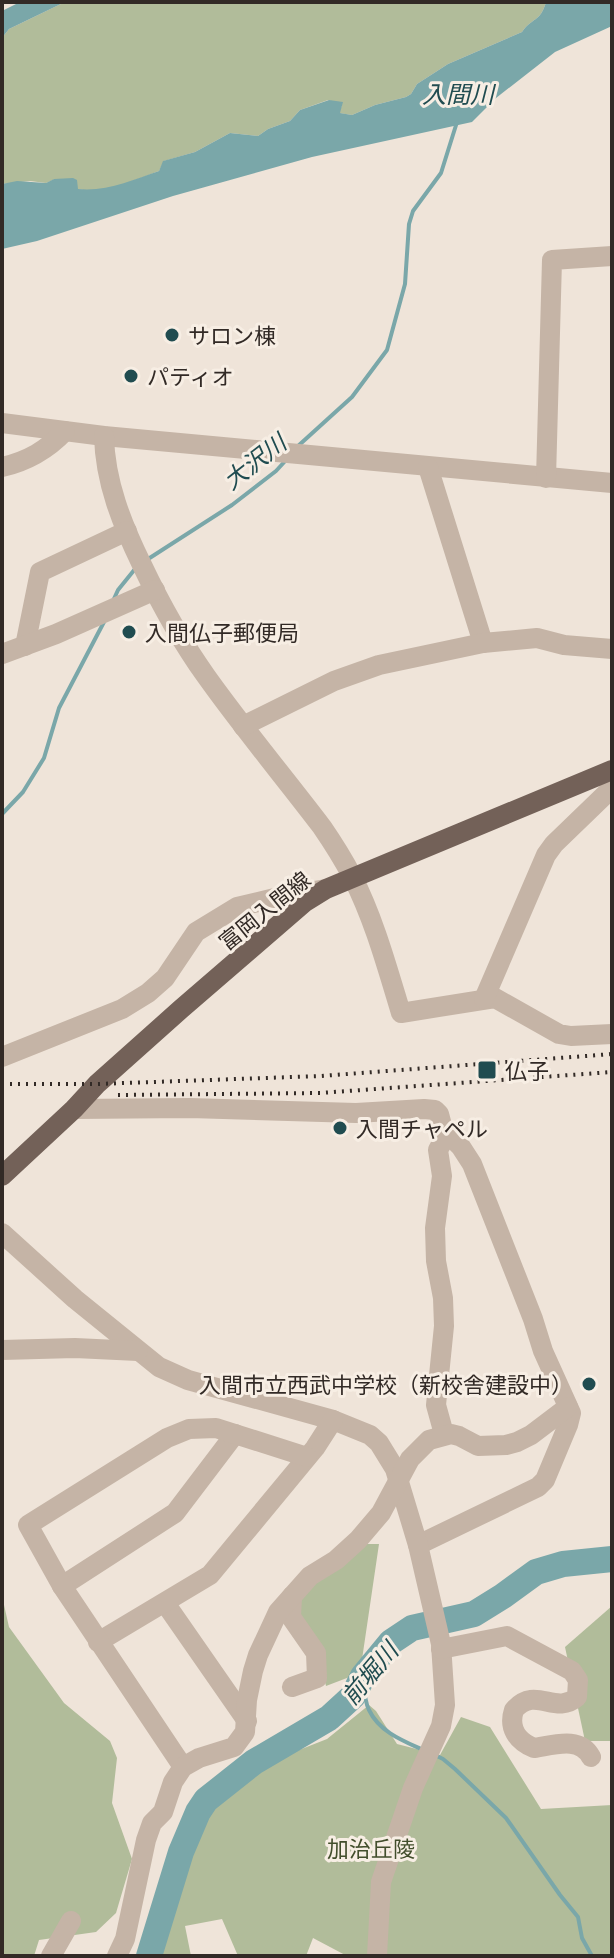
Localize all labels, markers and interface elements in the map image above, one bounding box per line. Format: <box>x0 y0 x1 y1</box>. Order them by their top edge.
water label: 入間川 <box>422 79 497 108</box>
place label: サロン棟 <box>188 322 276 348</box>
marker: サロン棟 <box>163 326 181 344</box>
place label: パティオ <box>147 363 234 389</box>
marker: パティオ <box>122 367 140 385</box>
water label: 大沢川 <box>217 426 294 495</box>
place label: 入間仏子郵便局 <box>145 619 299 645</box>
marker: 入間仏子郵便局 <box>120 623 138 641</box>
street label: 富岡入間線 <box>213 865 315 955</box>
place label: 仏子 <box>505 1057 549 1083</box>
marker: 仏子 <box>476 1059 498 1081</box>
place label: 入間チャペル <box>356 1115 488 1141</box>
marker: 入間チャペル <box>331 1119 349 1137</box>
place label: 入間市立西武中学校（新校舎建設中） <box>199 1371 573 1397</box>
marker: 入間市立西武中学校（新校舎建設中） <box>580 1375 598 1393</box>
water label: 前堀川 <box>335 1634 405 1710</box>
park label: 加治丘陵 <box>327 1835 415 1861</box>

